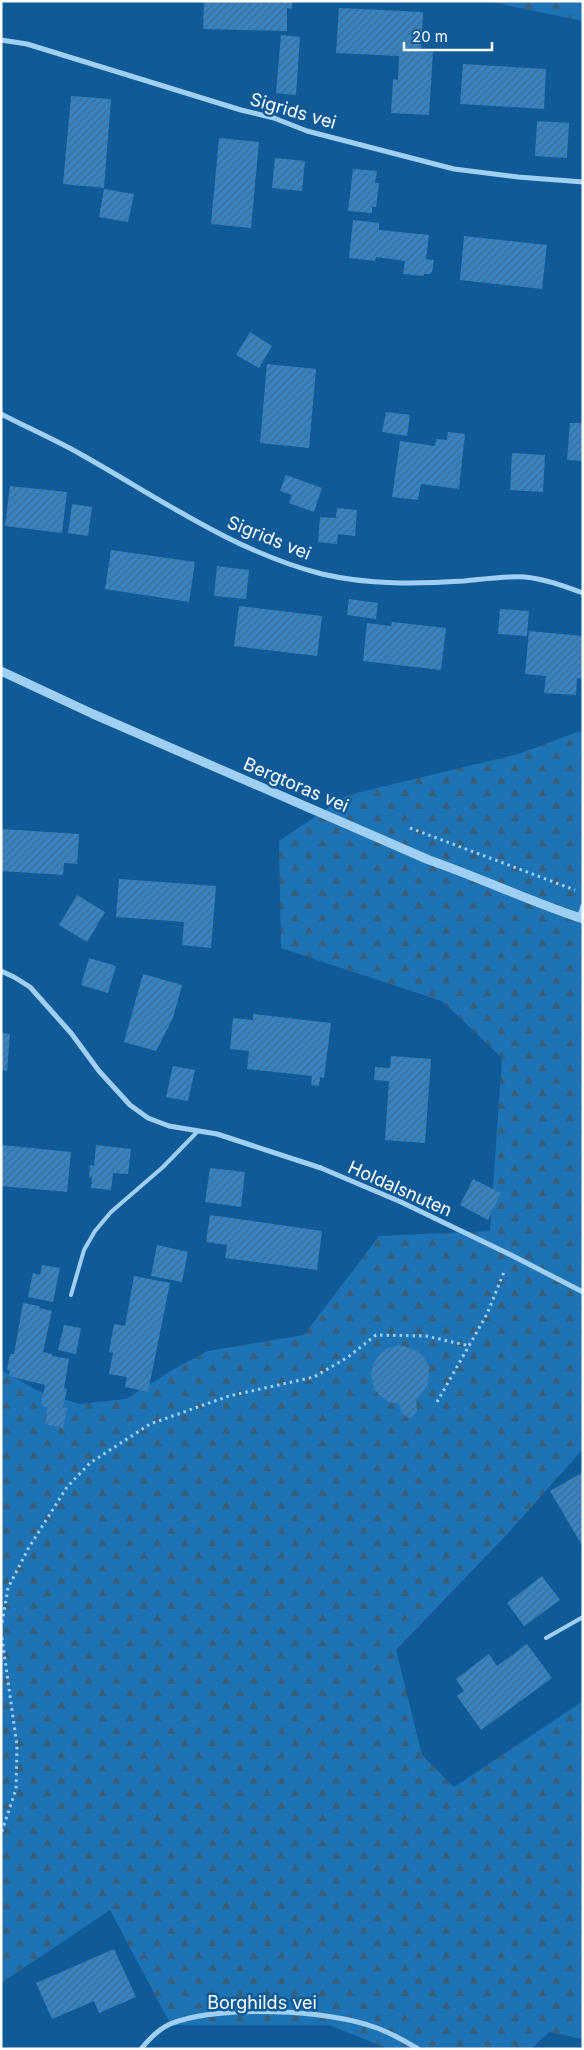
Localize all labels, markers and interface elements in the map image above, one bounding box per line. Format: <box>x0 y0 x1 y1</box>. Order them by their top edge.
scale bar <box>404 20 492 52</box>
text: 20 m <box>412 27 448 46</box>
street label: Sigrids vei <box>248 88 339 133</box>
street label: Sigrids vei <box>224 511 314 564</box>
street label: Bergtoras vei <box>240 753 352 816</box>
street label: Holdalsnuten <box>345 1156 455 1221</box>
street label: Borghilds vei <box>207 1992 317 2013</box>

